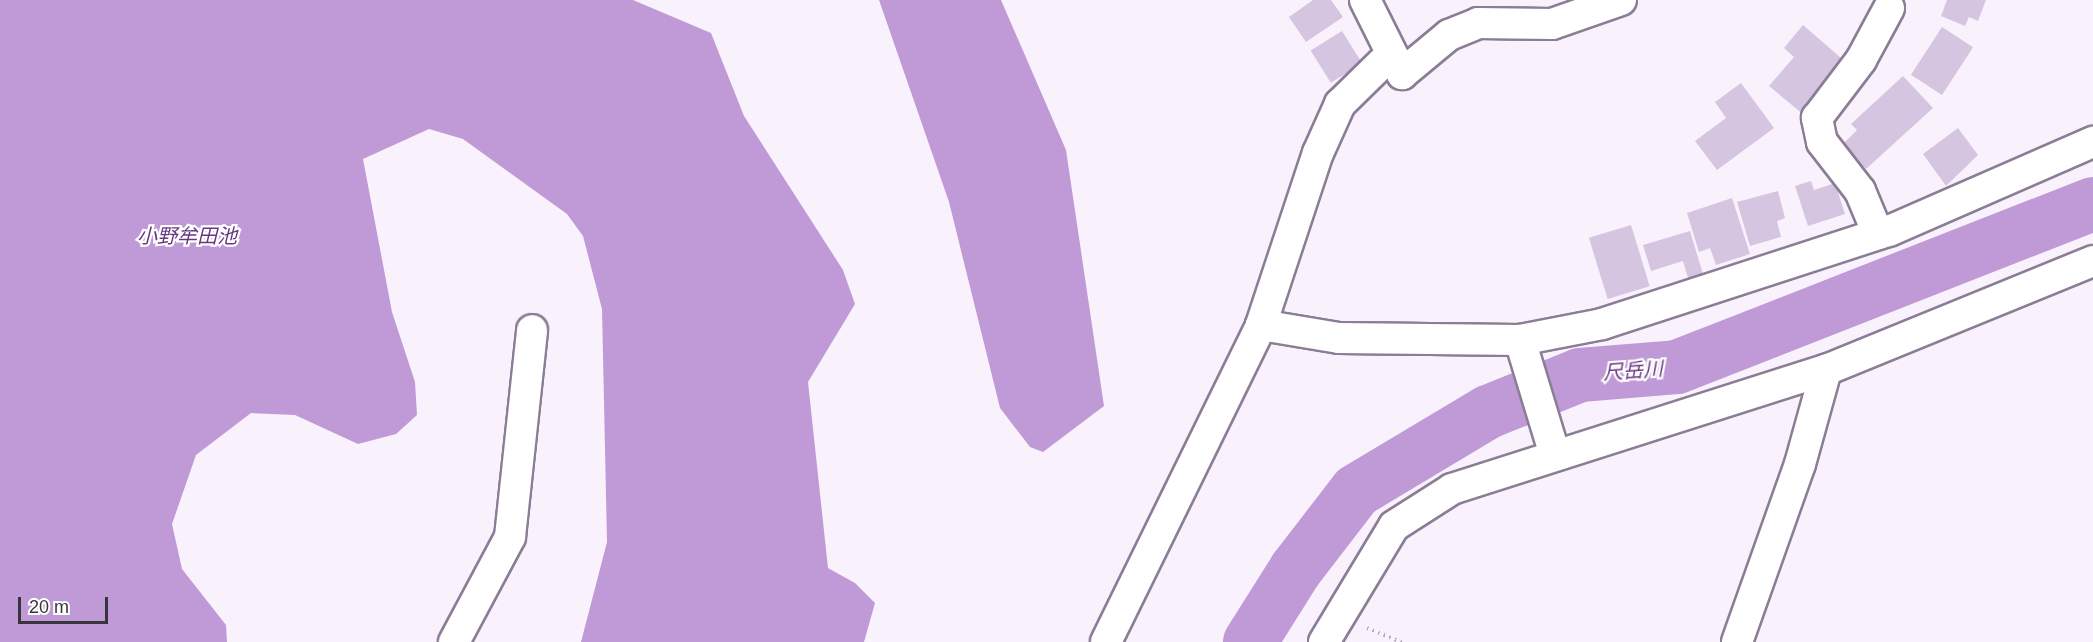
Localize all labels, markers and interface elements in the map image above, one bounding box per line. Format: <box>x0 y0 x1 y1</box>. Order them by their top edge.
water label: 小野牟田池 <box>137 224 237 248</box>
water label: 尺岳川 <box>1602 357 1664 385</box>
scale bar <box>21 585 111 623</box>
text: 20 m <box>29 597 69 617</box>

